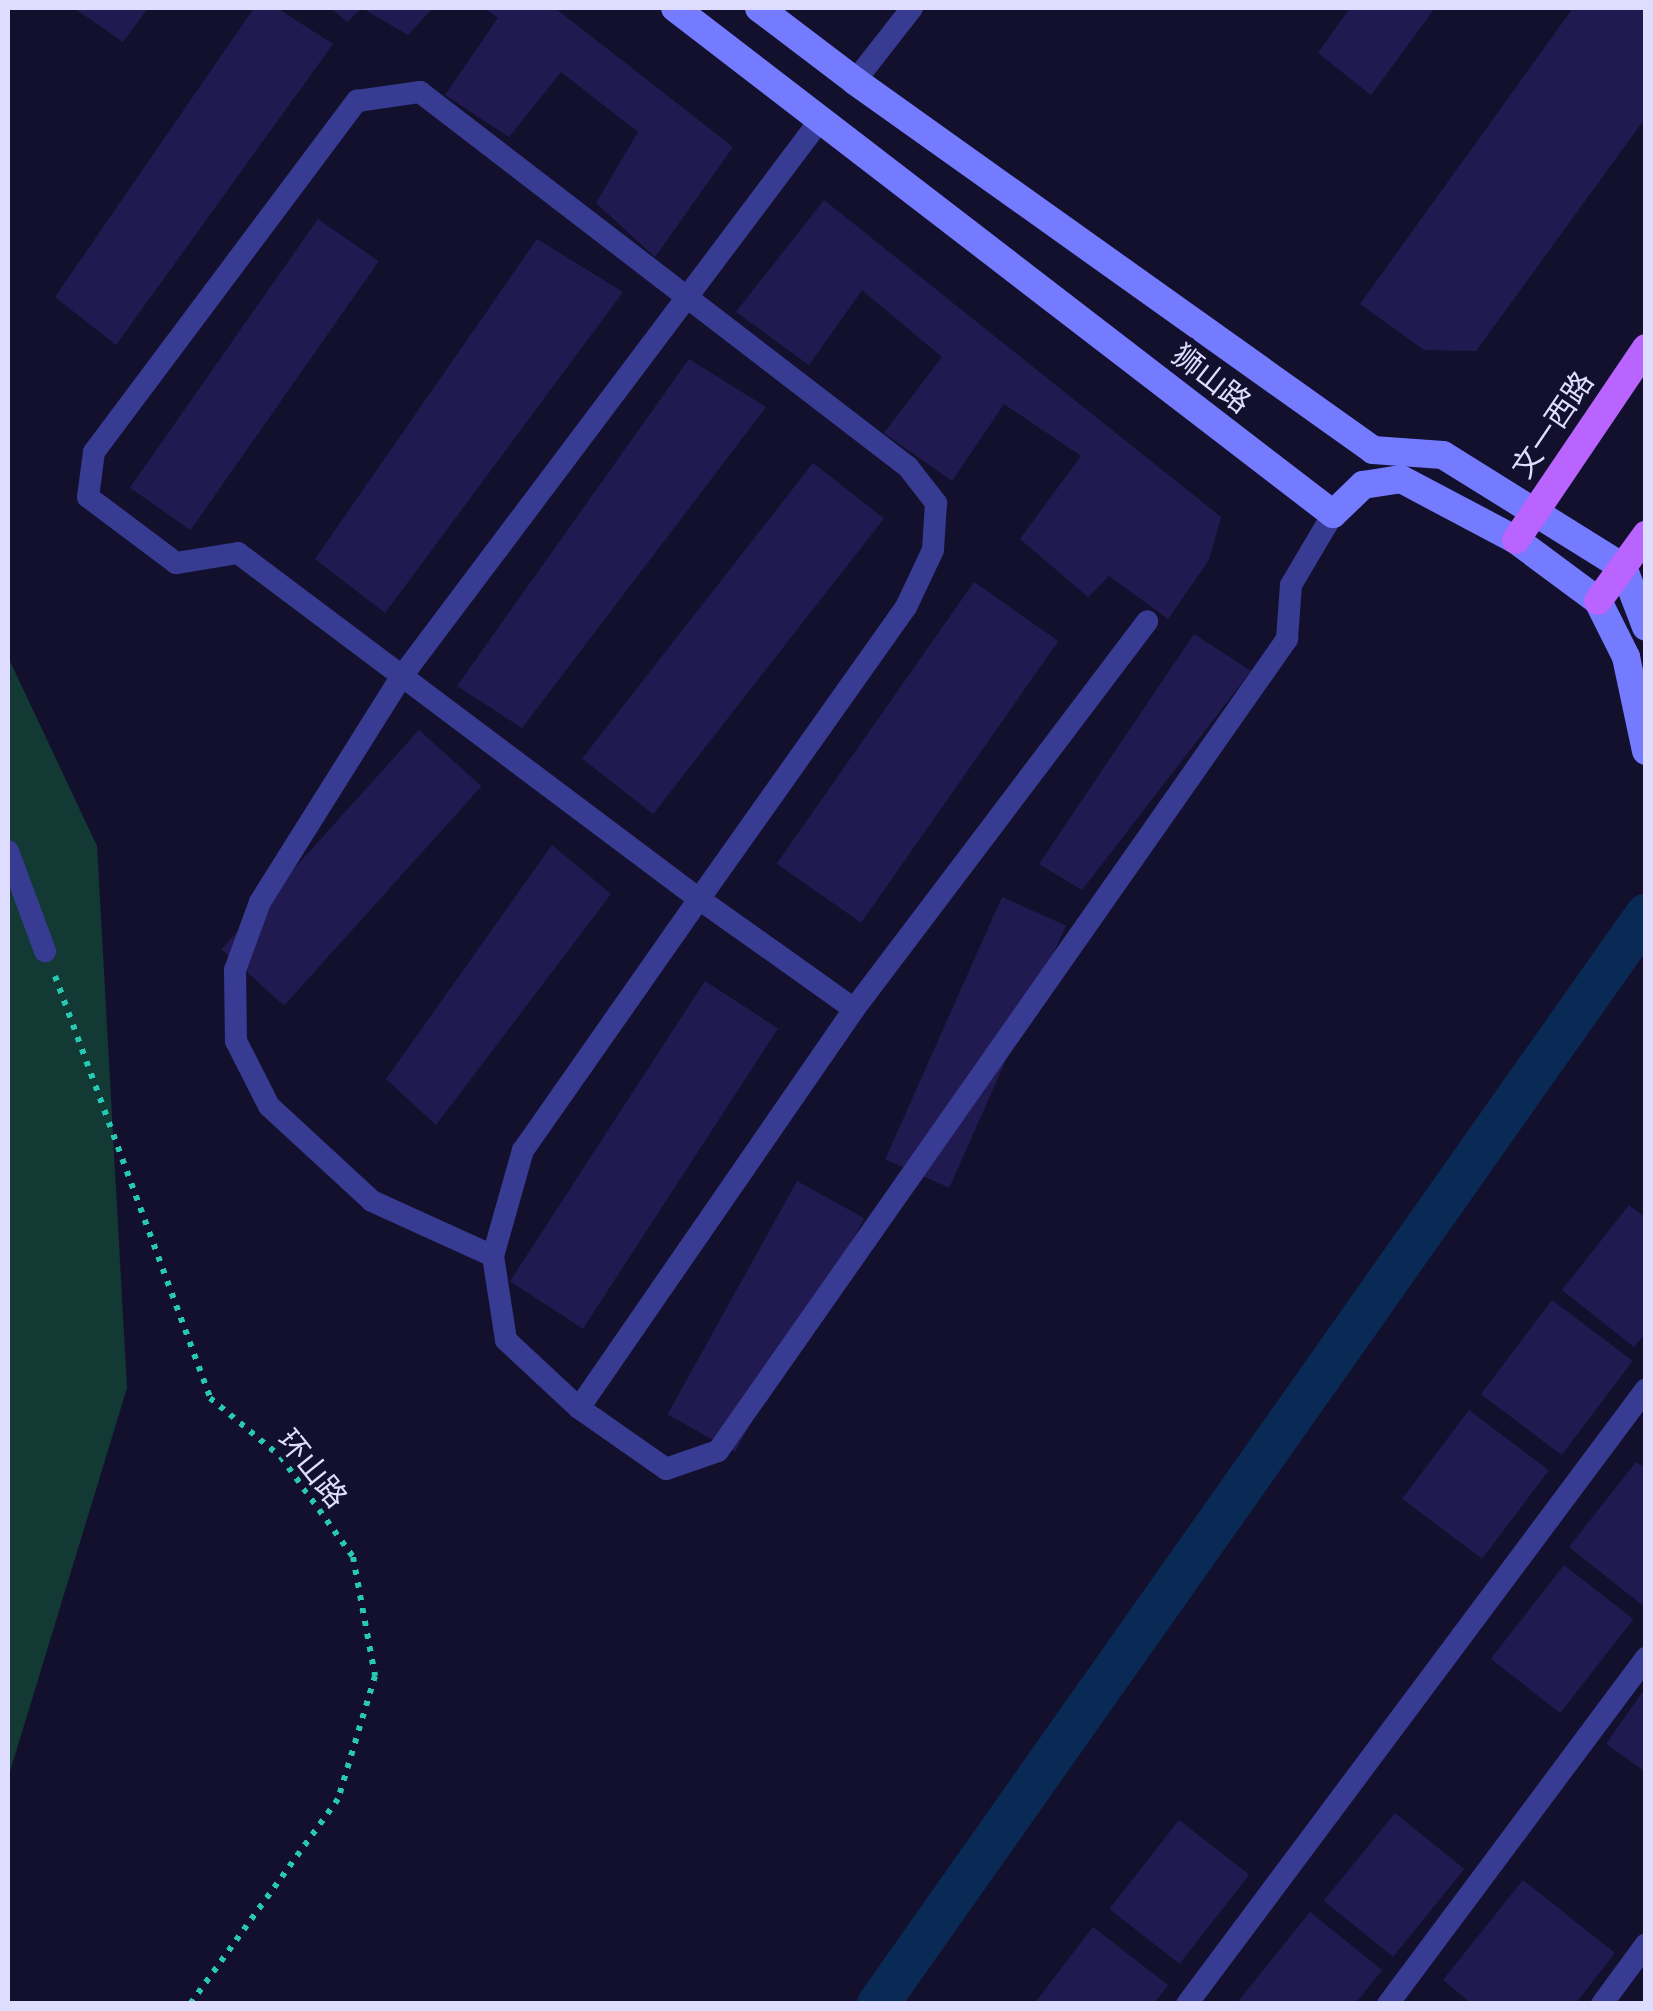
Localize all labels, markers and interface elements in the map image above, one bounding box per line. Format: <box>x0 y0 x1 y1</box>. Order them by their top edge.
street label: 狮山路 <box>1164 337 1258 421</box>
street label: 文一西路 <box>1505 365 1601 485</box>
street label: 环山路 <box>270 1423 354 1515</box>

